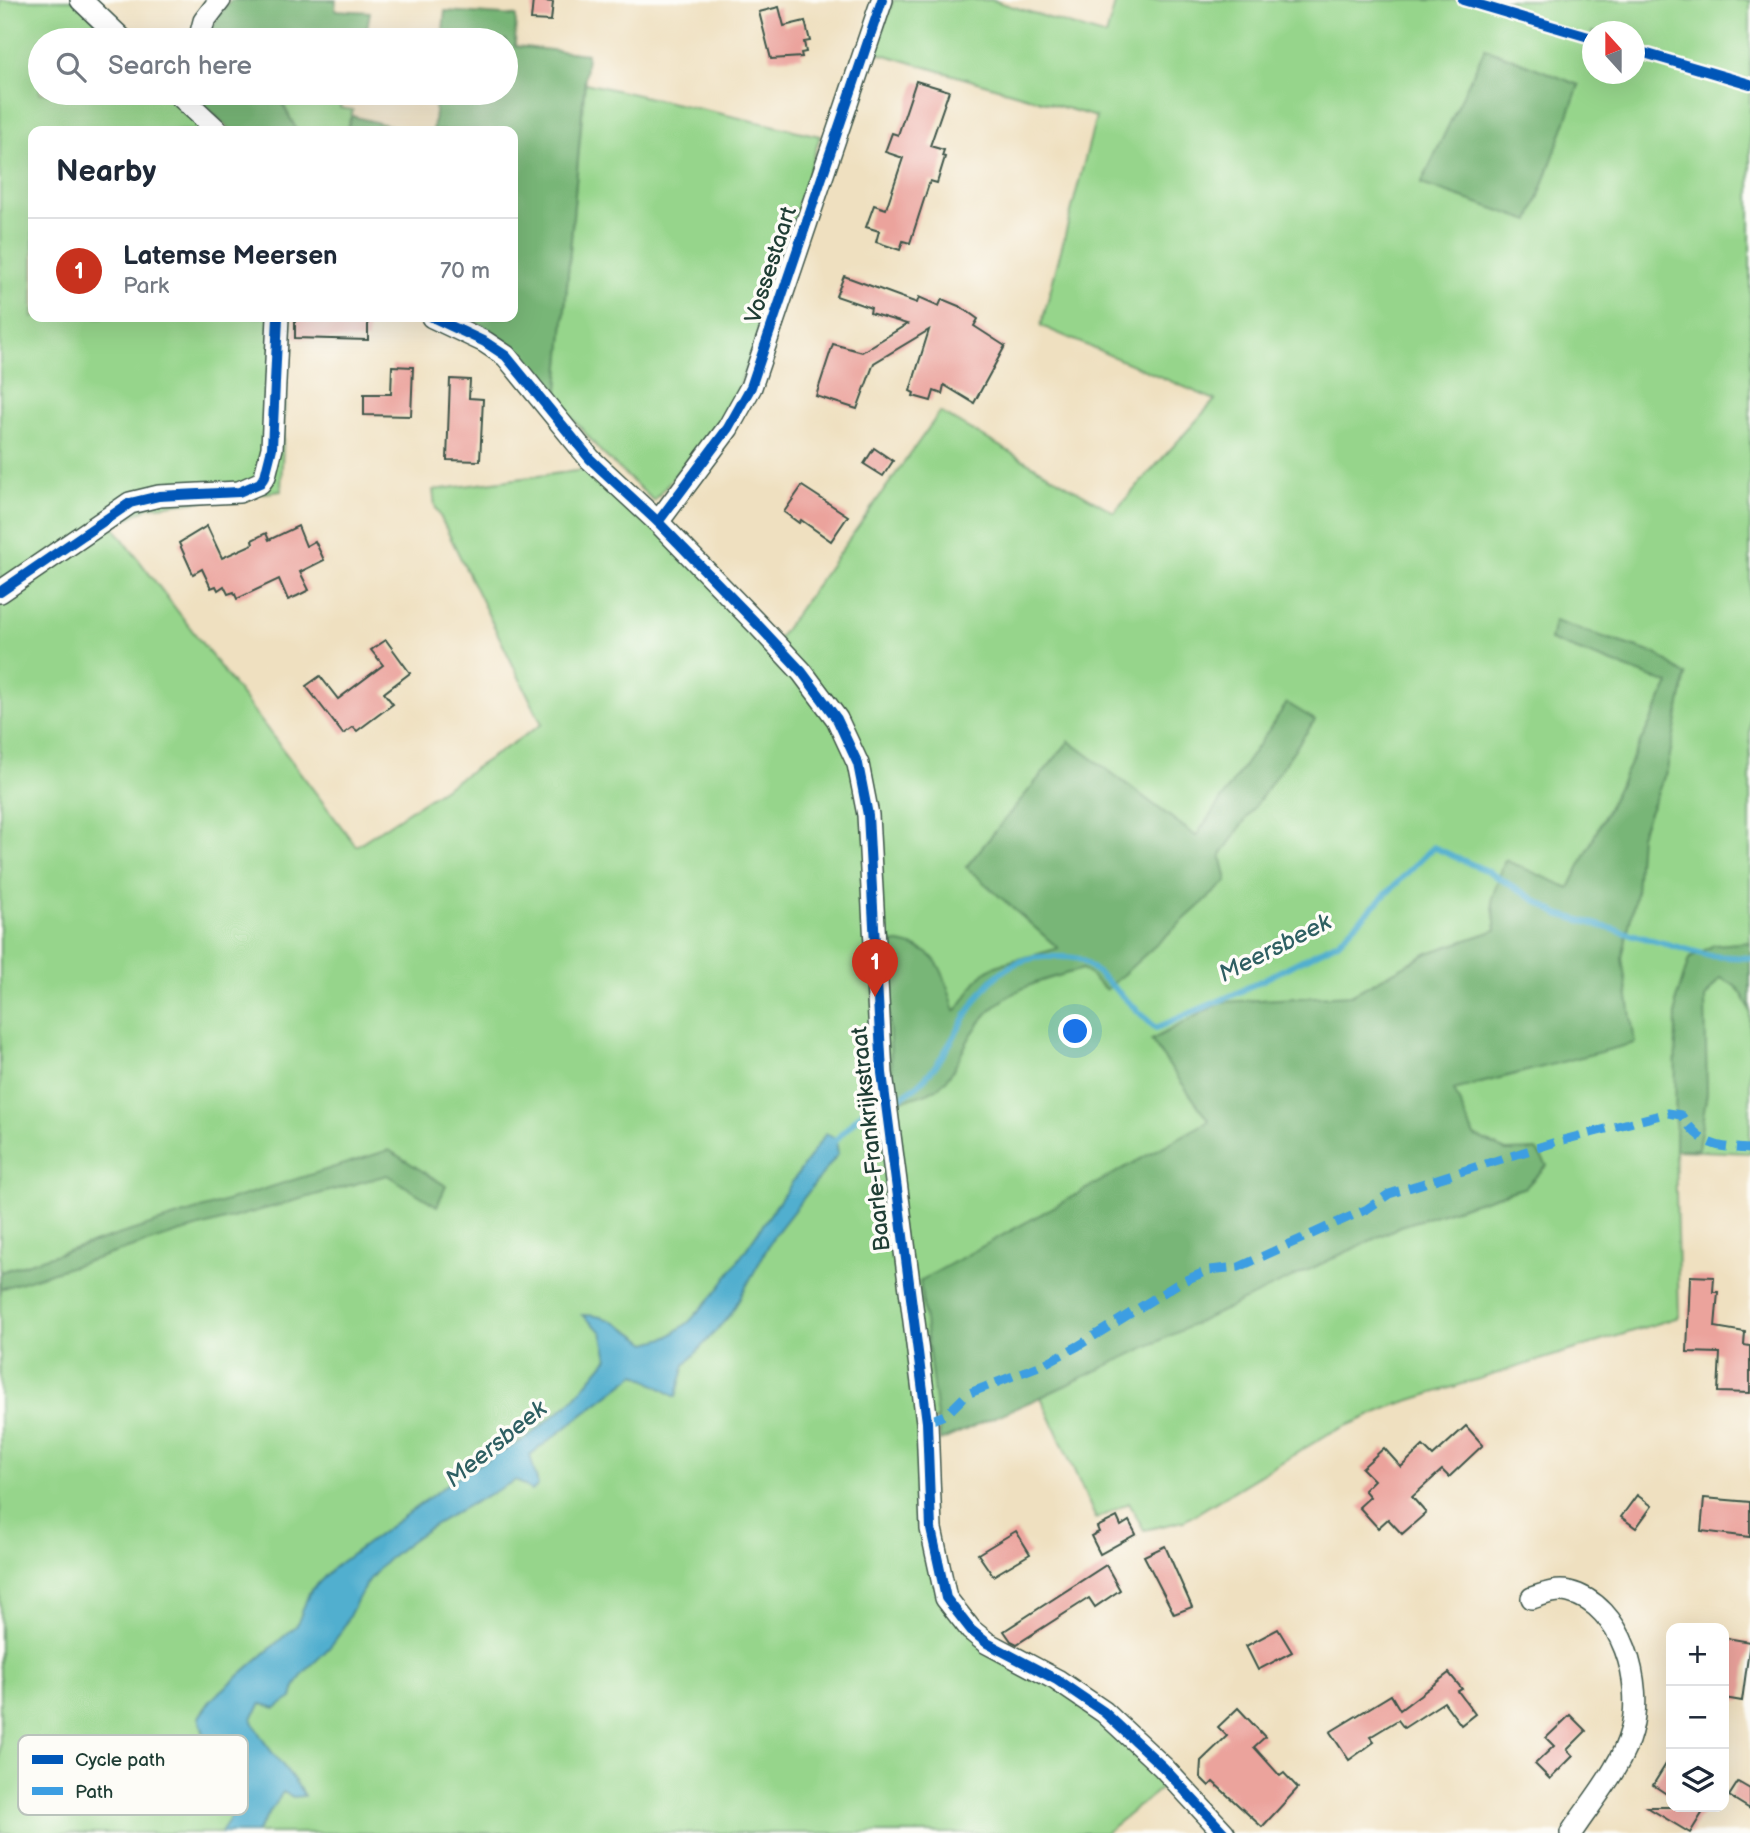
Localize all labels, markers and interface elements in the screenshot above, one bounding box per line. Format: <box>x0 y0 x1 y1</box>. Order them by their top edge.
north arrow <box>1582 21 1645 84</box>
search box <box>28 28 518 105</box>
icon: search <box>52 48 90 86</box>
text: Search here <box>108 51 252 82</box>
text: Nearby <box>56 154 156 190</box>
street label: Vossestaart <box>739 203 803 327</box>
text: Latemse Meersen <box>123 241 338 272</box>
text: 1 <box>74 257 84 285</box>
text: 70 m <box>440 257 490 285</box>
text: Park <box>123 272 169 300</box>
water label: Meersbeek <box>1214 907 1337 989</box>
pin: 1 <box>852 939 898 997</box>
your location <box>1058 1014 1092 1048</box>
street label: Baarle-Frankrijkstraat <box>845 1025 897 1253</box>
water label: Meersbeek <box>439 1393 554 1494</box>
map controls <box>1666 1623 1729 1812</box>
button: + <box>1666 1623 1729 1686</box>
button: − <box>1666 1686 1729 1749</box>
legend <box>18 1735 248 1815</box>
text: Cycle path <box>75 1749 165 1772</box>
button: layers <box>1666 1749 1729 1812</box>
text: Path <box>75 1781 113 1804</box>

